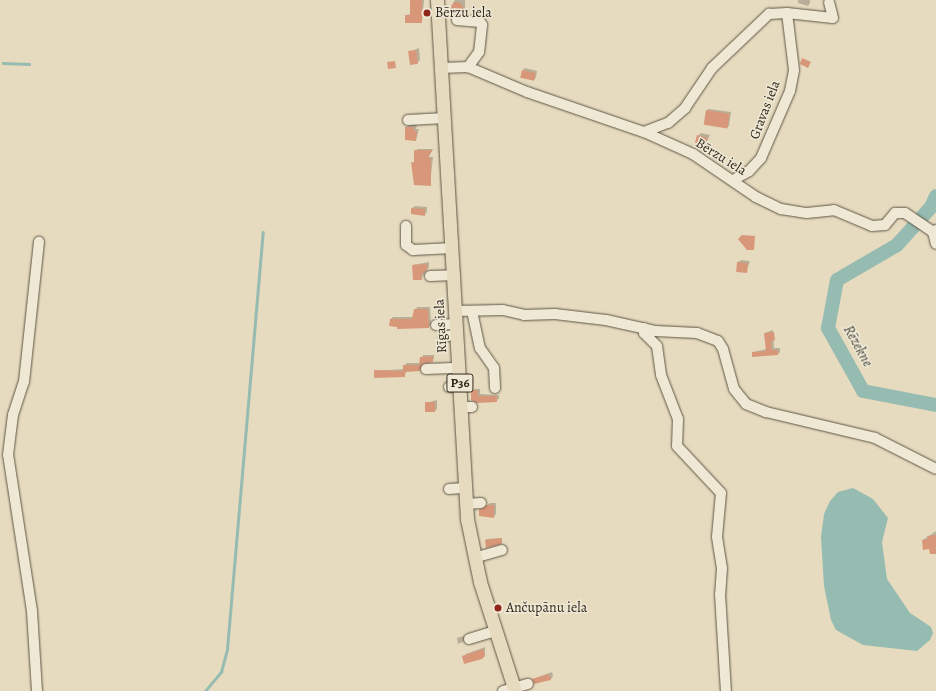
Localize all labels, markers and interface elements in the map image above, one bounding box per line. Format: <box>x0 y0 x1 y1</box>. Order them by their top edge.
place label: Bērzu iela <box>435 5 492 21</box>
marker: Bērzu iela <box>422 8 432 18</box>
street label: Gravas iela <box>746 78 784 142</box>
street label: Bērzu iela <box>692 135 750 179</box>
street label: Rīgas iela <box>431 298 451 354</box>
water label: Rēzekne <box>839 322 877 370</box>
road number: P36 <box>446 372 474 394</box>
place label: Ančupānu iela <box>506 600 587 616</box>
marker: Ančupānu iela <box>493 603 503 613</box>

